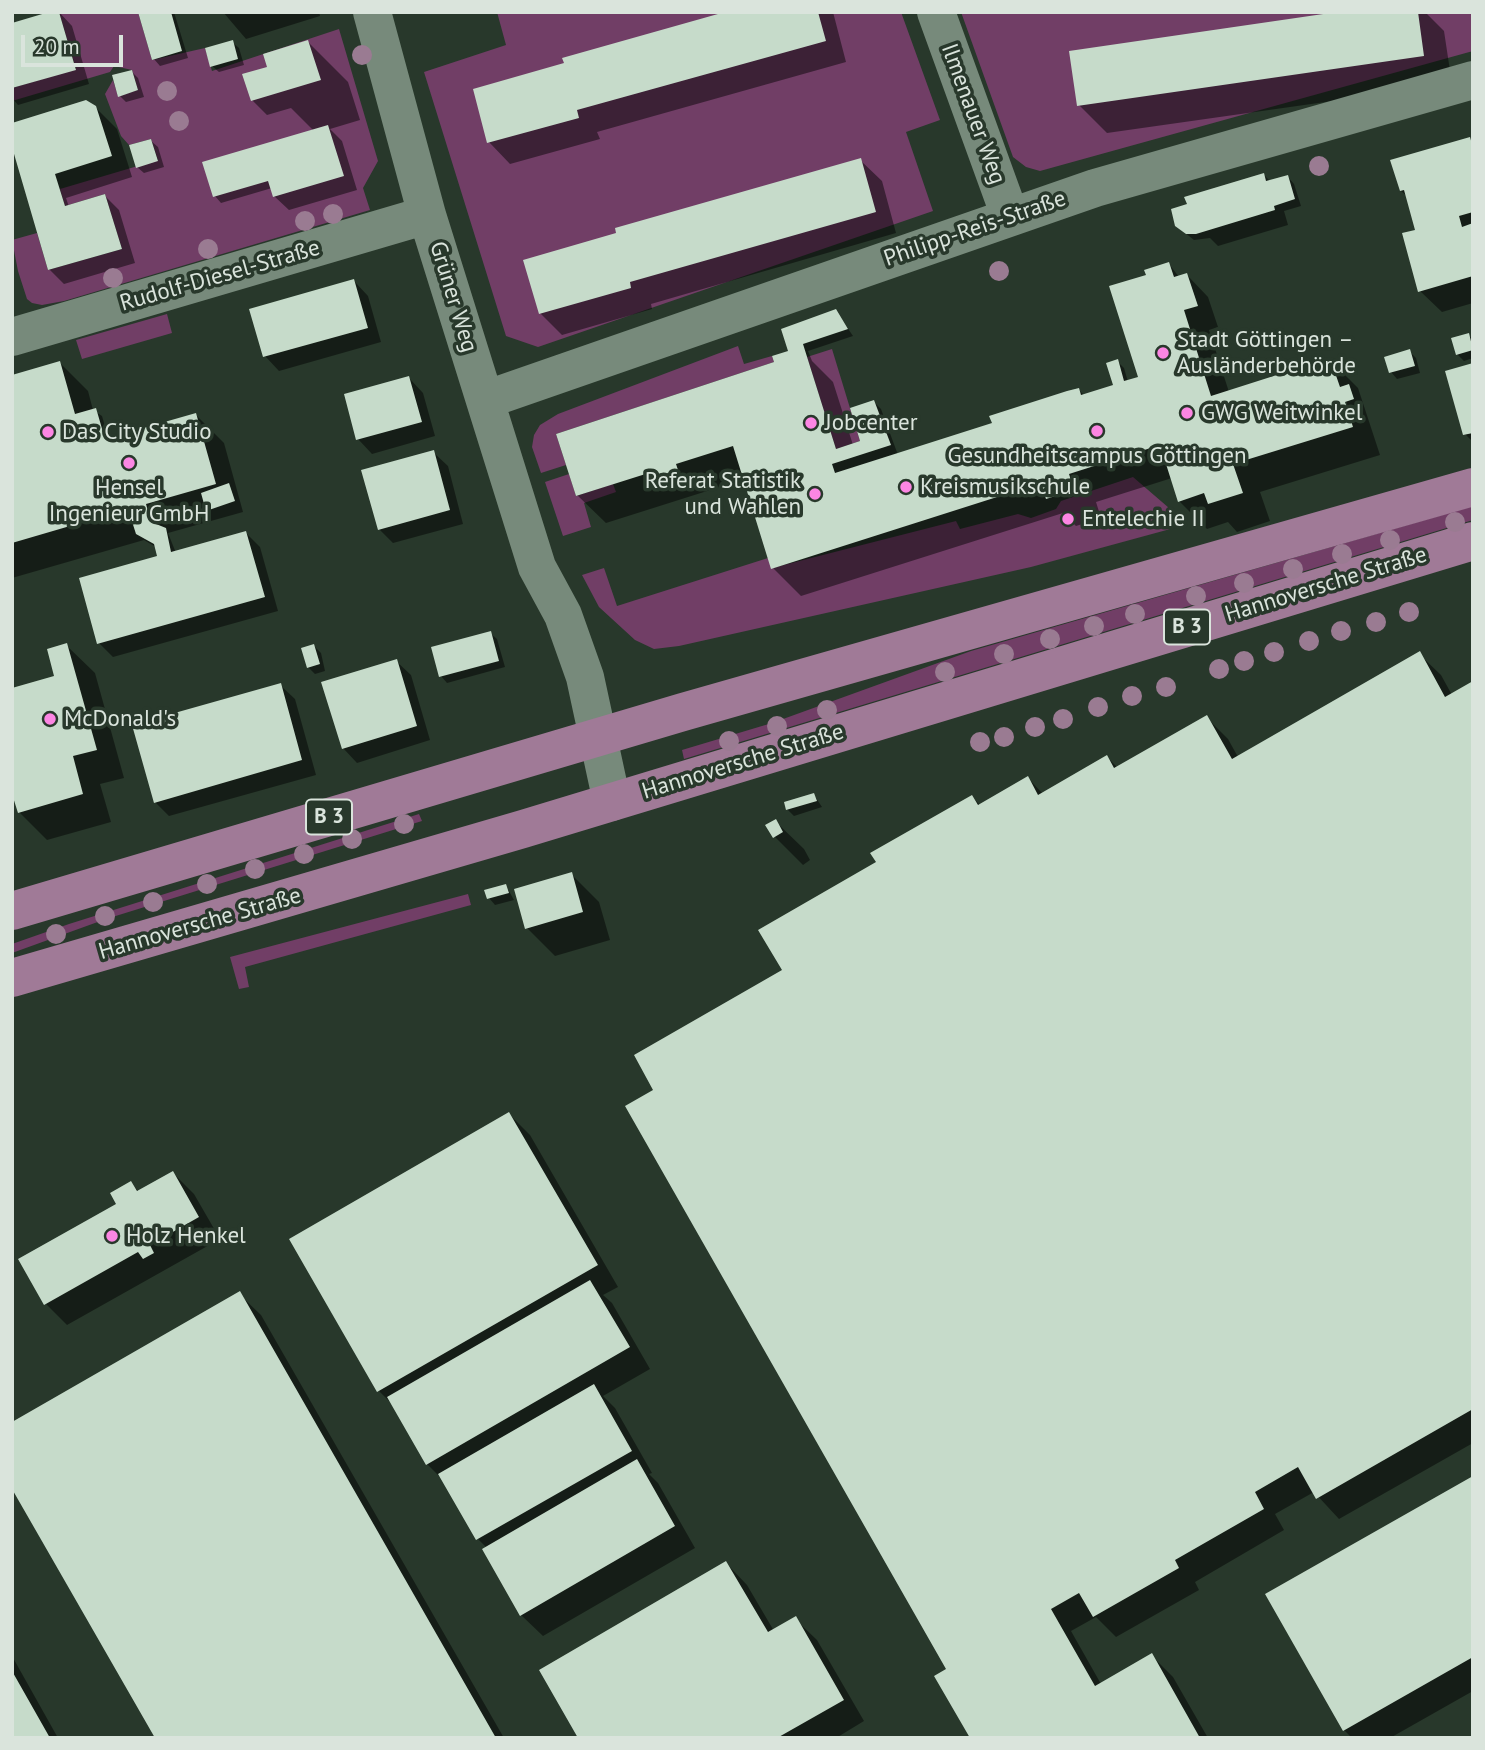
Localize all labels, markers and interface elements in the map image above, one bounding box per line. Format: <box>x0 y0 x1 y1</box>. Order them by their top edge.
scale bar <box>24 21 126 65</box>
text: 20 m <box>34 33 80 60</box>
street label: Ilmenauer Weg <box>935 40 1011 188</box>
street label: Philipp-Reis-Straße <box>880 185 1070 273</box>
street label: Rudolf-Diesel-Straße <box>117 234 323 318</box>
street label: Grüner Weg <box>423 238 483 356</box>
place label: Stadt Göttingen – Ausländerbehörde <box>1177 326 1356 380</box>
marker: Stadt Göttingen – Ausländerbehörde <box>1155 345 1171 361</box>
place label: GWG Weitwinkel <box>1201 399 1362 427</box>
marker: GWG Weitwinkel <box>1179 405 1195 421</box>
place label: Jobcenter <box>825 409 918 437</box>
marker: Jobcenter <box>803 415 819 431</box>
place label: Das City Studio <box>62 418 211 446</box>
marker: Gesundheitscampus Göttingen <box>1089 423 1105 439</box>
marker: Das City Studio <box>40 424 56 440</box>
place label: Gesundheitscampus Göttingen <box>947 442 1247 470</box>
marker: Hensel Ingenieur GmbH <box>121 455 137 471</box>
place label: Referat Statistik und Wahlen <box>645 467 801 521</box>
place label: Kreismusikschule <box>920 473 1090 501</box>
place label: Hensel Ingenieur GmbH <box>49 474 209 528</box>
marker: Kreismusikschule <box>898 479 914 495</box>
marker: Referat Statistik und Wahlen <box>807 486 823 502</box>
place label: Entelechie II <box>1082 505 1205 533</box>
marker: Entelechie II <box>1060 511 1076 527</box>
street label: Hannoversche Straße <box>1222 541 1430 629</box>
road number: B 3 <box>1164 610 1210 644</box>
place label: McDonald's <box>64 705 176 733</box>
marker: McDonald's <box>42 711 58 727</box>
street label: Hannoversche Straße <box>639 718 847 806</box>
road number: B 3 <box>306 800 352 834</box>
street label: Hannoversche Straße <box>96 882 304 966</box>
place label: Holz Henkel <box>126 1222 246 1250</box>
marker: Holz Henkel <box>104 1228 120 1244</box>

